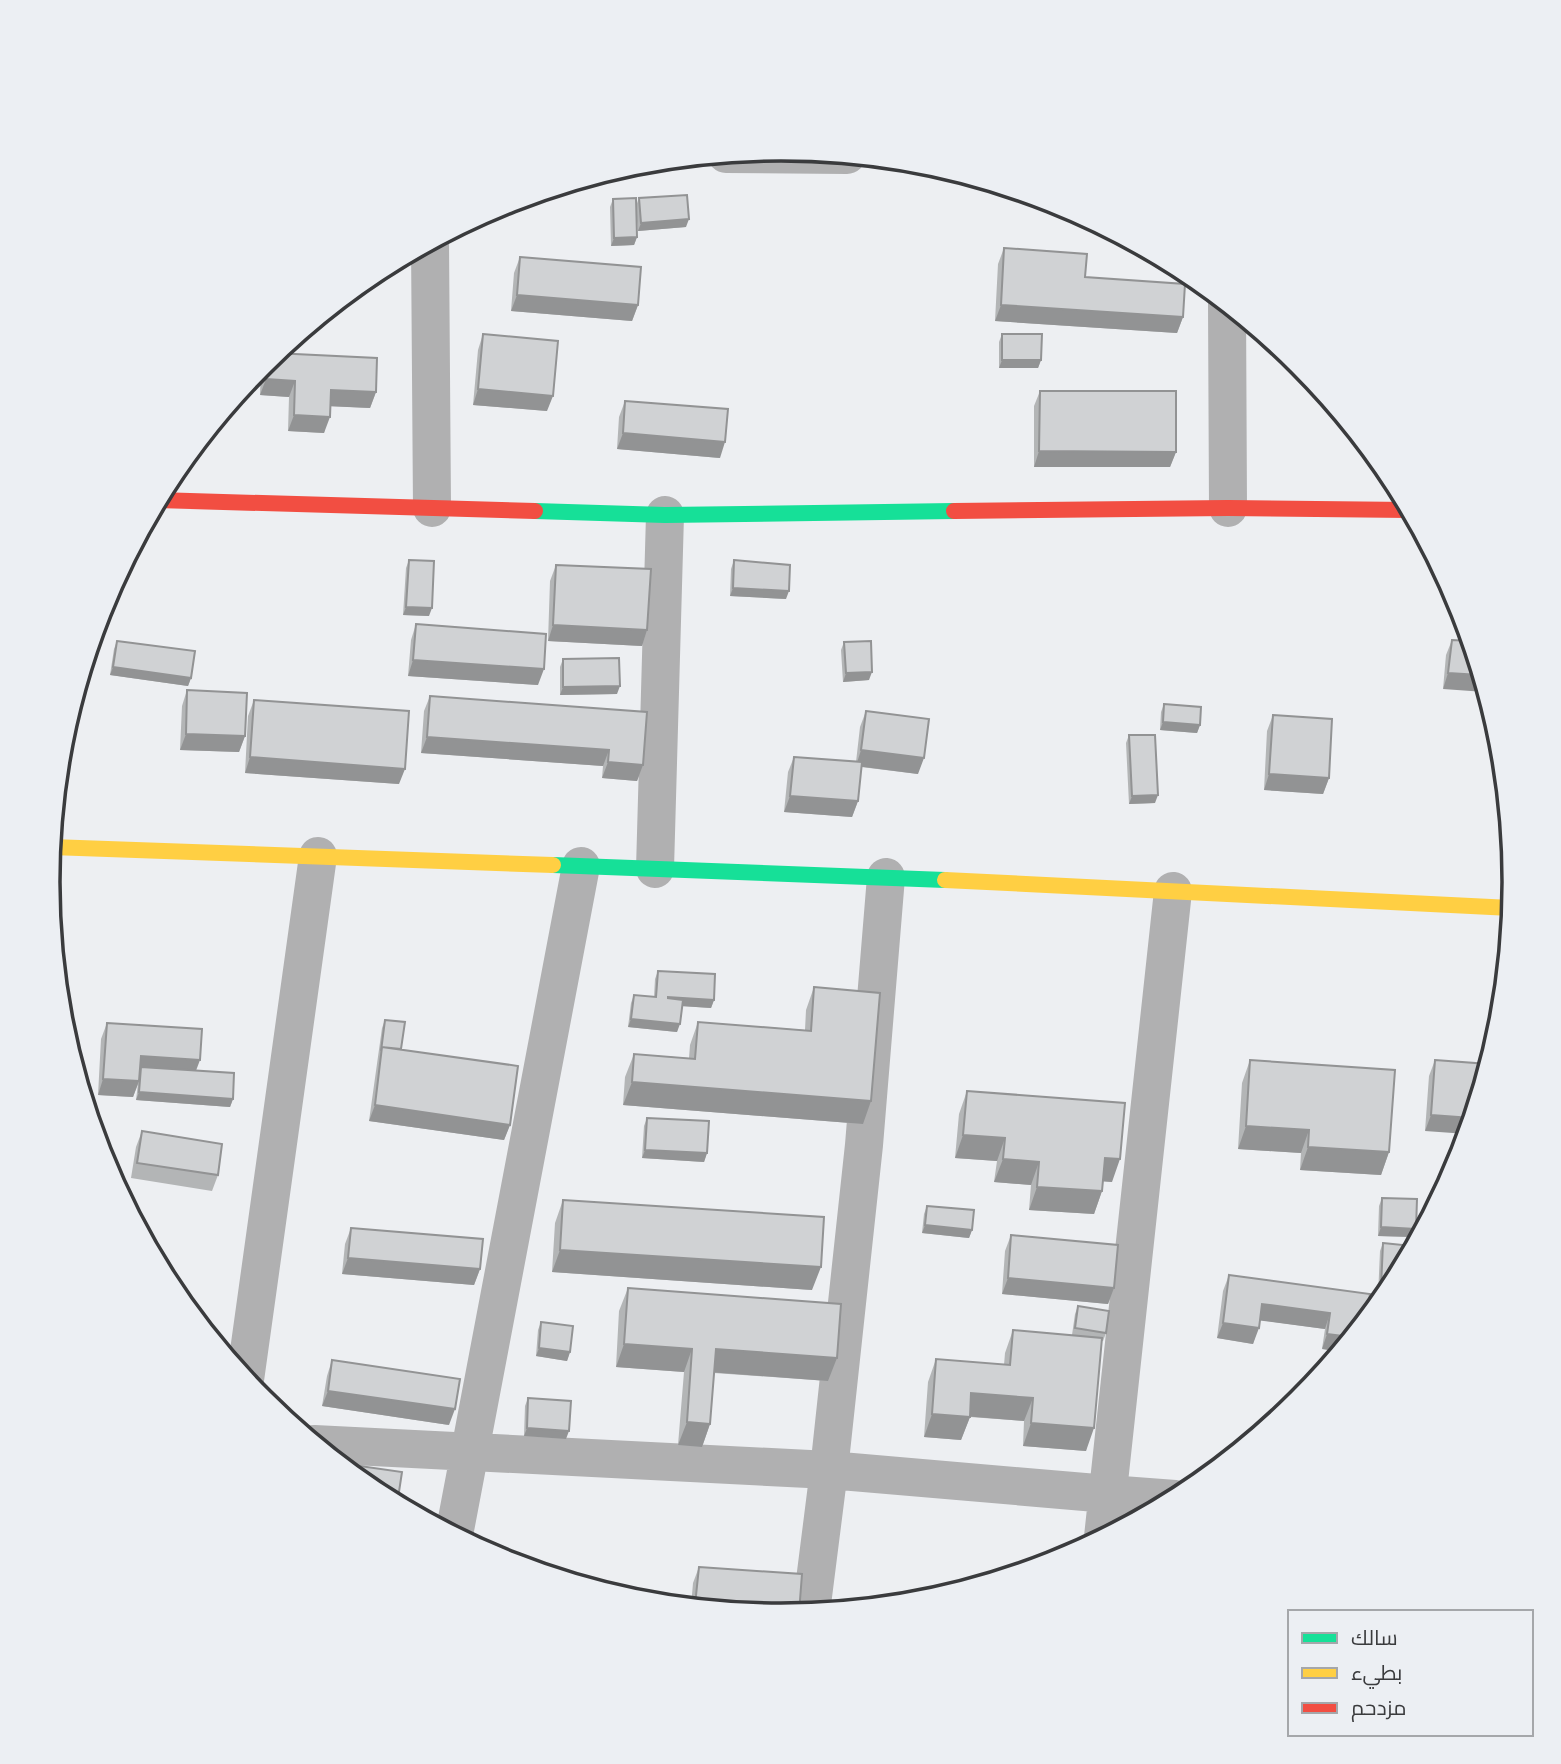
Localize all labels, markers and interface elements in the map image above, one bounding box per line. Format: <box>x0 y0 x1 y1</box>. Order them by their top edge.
legend <box>1288 1610 1533 1736</box>
text: سالك <box>1351 1626 1398 1650</box>
text: بطيء <box>1351 1661 1402 1689</box>
text: مزدحم <box>1351 1696 1406 1722</box>

